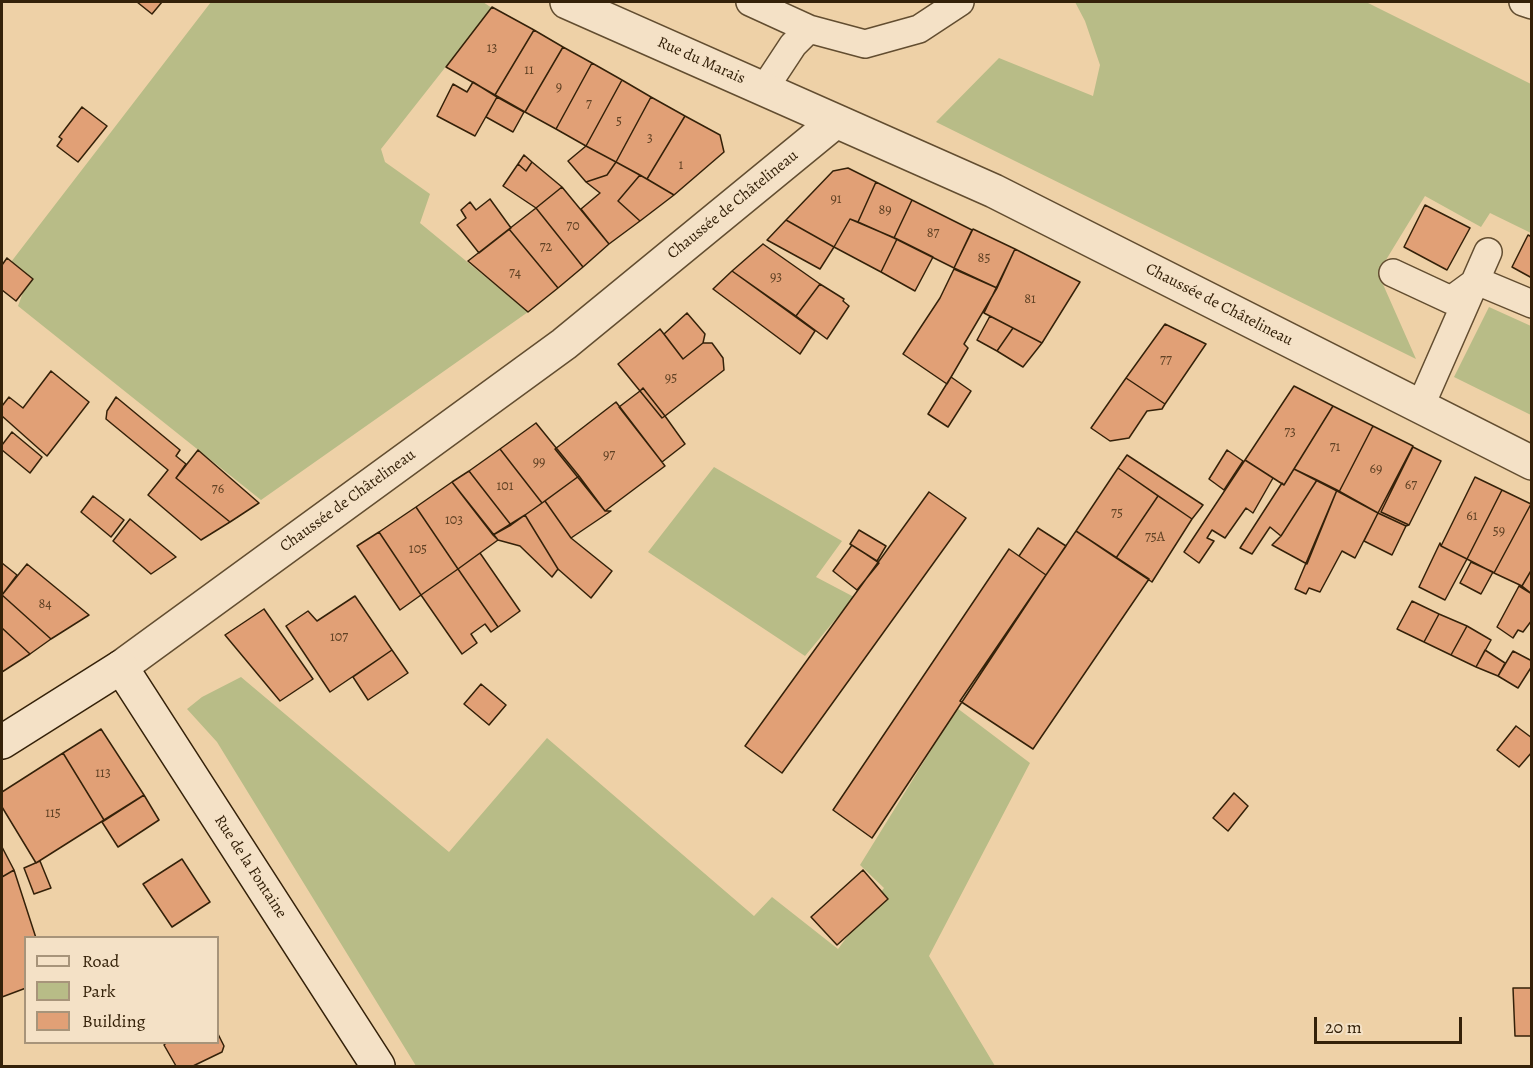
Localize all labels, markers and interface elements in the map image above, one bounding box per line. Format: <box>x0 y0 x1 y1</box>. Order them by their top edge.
street label: Rue du Marais <box>654 33 748 89</box>
house number: 13 <box>487 41 497 57</box>
house number: 11 <box>524 63 534 79</box>
house number: 9 <box>556 80 562 96</box>
house number: 7 <box>586 97 592 113</box>
house number: 5 <box>616 114 622 130</box>
house number: 3 <box>647 131 653 147</box>
street label: Chaussée de Châtelineau <box>664 146 802 264</box>
house number: 1 <box>679 158 683 174</box>
house number: 91 <box>830 192 842 208</box>
house number: 89 <box>878 203 892 219</box>
house number: 70 <box>566 219 580 235</box>
house number: 87 <box>927 226 939 242</box>
house number: 72 <box>540 240 552 256</box>
house number: 85 <box>978 251 990 267</box>
street label: Chaussée de Châtelineau <box>1142 259 1296 351</box>
house number: 74 <box>509 266 521 282</box>
house number: 93 <box>770 270 782 286</box>
house number: 81 <box>1024 292 1036 308</box>
house number: 77 <box>1160 353 1172 369</box>
house number: 95 <box>665 371 677 387</box>
house number: 73 <box>1284 425 1296 441</box>
house number: 71 <box>1330 440 1340 456</box>
street label: Chaussée de Châtelineau <box>276 445 420 557</box>
house number: 97 <box>603 448 615 464</box>
house number: 99 <box>533 455 545 471</box>
house number: 69 <box>1370 462 1382 478</box>
house number: 67 <box>1405 478 1417 494</box>
house number: 101 <box>496 479 514 495</box>
house number: 76 <box>212 482 224 498</box>
house number: 75 <box>1111 506 1123 522</box>
house number: 61 <box>1466 509 1478 525</box>
house number: 103 <box>445 513 463 529</box>
house number: 59 <box>1493 524 1505 540</box>
house number: 75A <box>1145 530 1165 546</box>
house number: 105 <box>409 542 427 558</box>
house number: 84 <box>38 597 52 613</box>
house number: 107 <box>330 630 348 646</box>
house number: 113 <box>95 766 111 782</box>
house number: 115 <box>45 806 61 822</box>
street label: Rue de la Fontaine <box>210 812 290 922</box>
legend <box>24 936 219 1044</box>
text: Road <box>82 949 119 973</box>
text: Park <box>82 979 116 1003</box>
scale bar <box>1317 1005 1466 1043</box>
text: Building <box>82 1009 146 1033</box>
text: 20 m <box>1325 1015 1362 1039</box>

